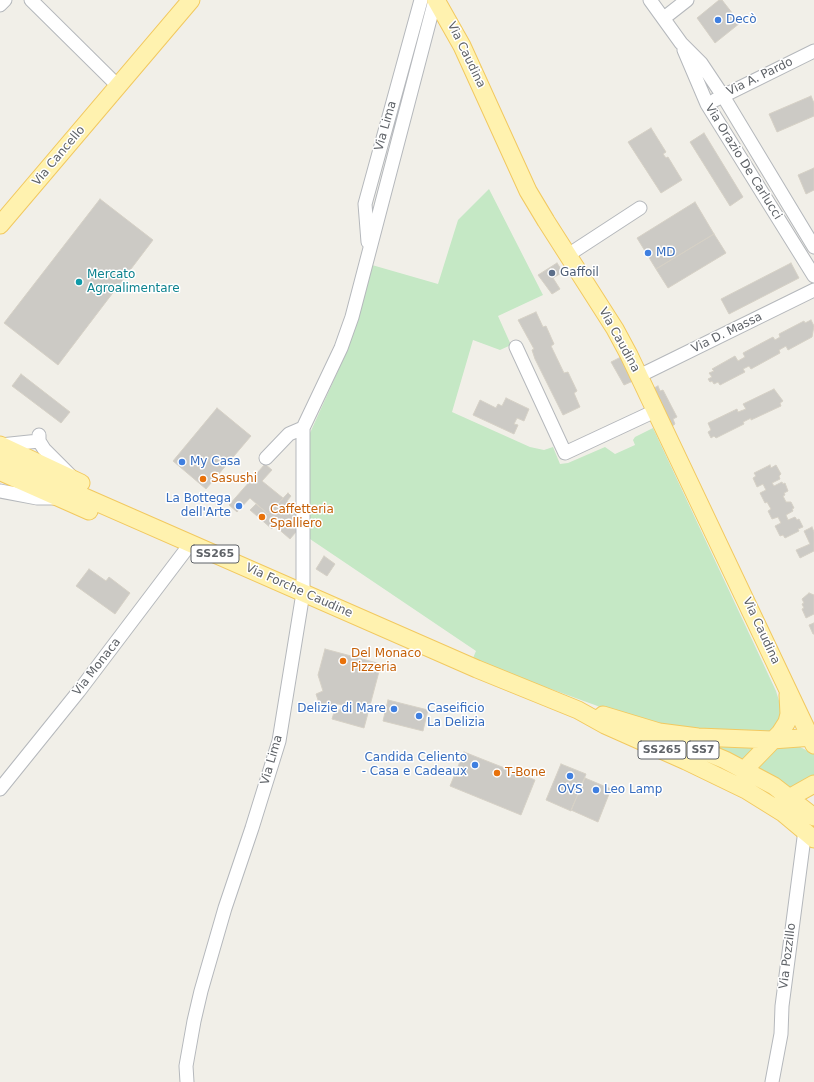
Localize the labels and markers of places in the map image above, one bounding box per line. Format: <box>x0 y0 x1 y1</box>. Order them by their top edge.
place label: Decò <box>726 13 757 27</box>
marker: Decò <box>713 15 723 25</box>
place label: MD <box>656 246 676 260</box>
marker: MD <box>643 248 653 258</box>
place label: Gaffoil <box>560 266 599 280</box>
place label: Mercato Agroalimentare <box>87 268 180 296</box>
marker: Gaffoil <box>547 268 557 278</box>
marker: Mercato Agroalimentare <box>74 277 84 287</box>
place label: My Casa <box>190 455 241 469</box>
marker: My Casa <box>177 457 187 467</box>
place label: Sasushi <box>211 472 257 486</box>
marker: Sasushi <box>198 474 208 484</box>
place label: La Bottega dell'Arte <box>166 492 231 520</box>
marker: La Bottega dell'Arte <box>234 501 244 511</box>
place label: Caffetteria Spalliero <box>270 503 334 531</box>
marker: Caffetteria Spalliero <box>257 512 267 522</box>
place label: Del Monaco Pizzeria <box>351 647 421 675</box>
marker: Del Monaco Pizzeria <box>338 656 348 666</box>
place label: Delizie di Mare <box>297 702 386 716</box>
place label: Caseificio La Delizia <box>427 702 485 730</box>
marker: Delizie di Mare <box>389 704 399 714</box>
marker: Caseificio La Delizia <box>414 711 424 721</box>
place label: Candida Celiento - Casa e Cadeaux <box>362 751 467 779</box>
marker: Candida Celiento - Casa e Cadeaux <box>470 760 480 770</box>
place label: T-Bone <box>505 766 546 780</box>
marker: T-Bone <box>492 768 502 778</box>
marker: OVS <box>565 771 575 781</box>
place label: OVS <box>557 783 583 797</box>
place label: Leo Lamp <box>604 783 662 797</box>
marker: Leo Lamp <box>591 785 601 795</box>

